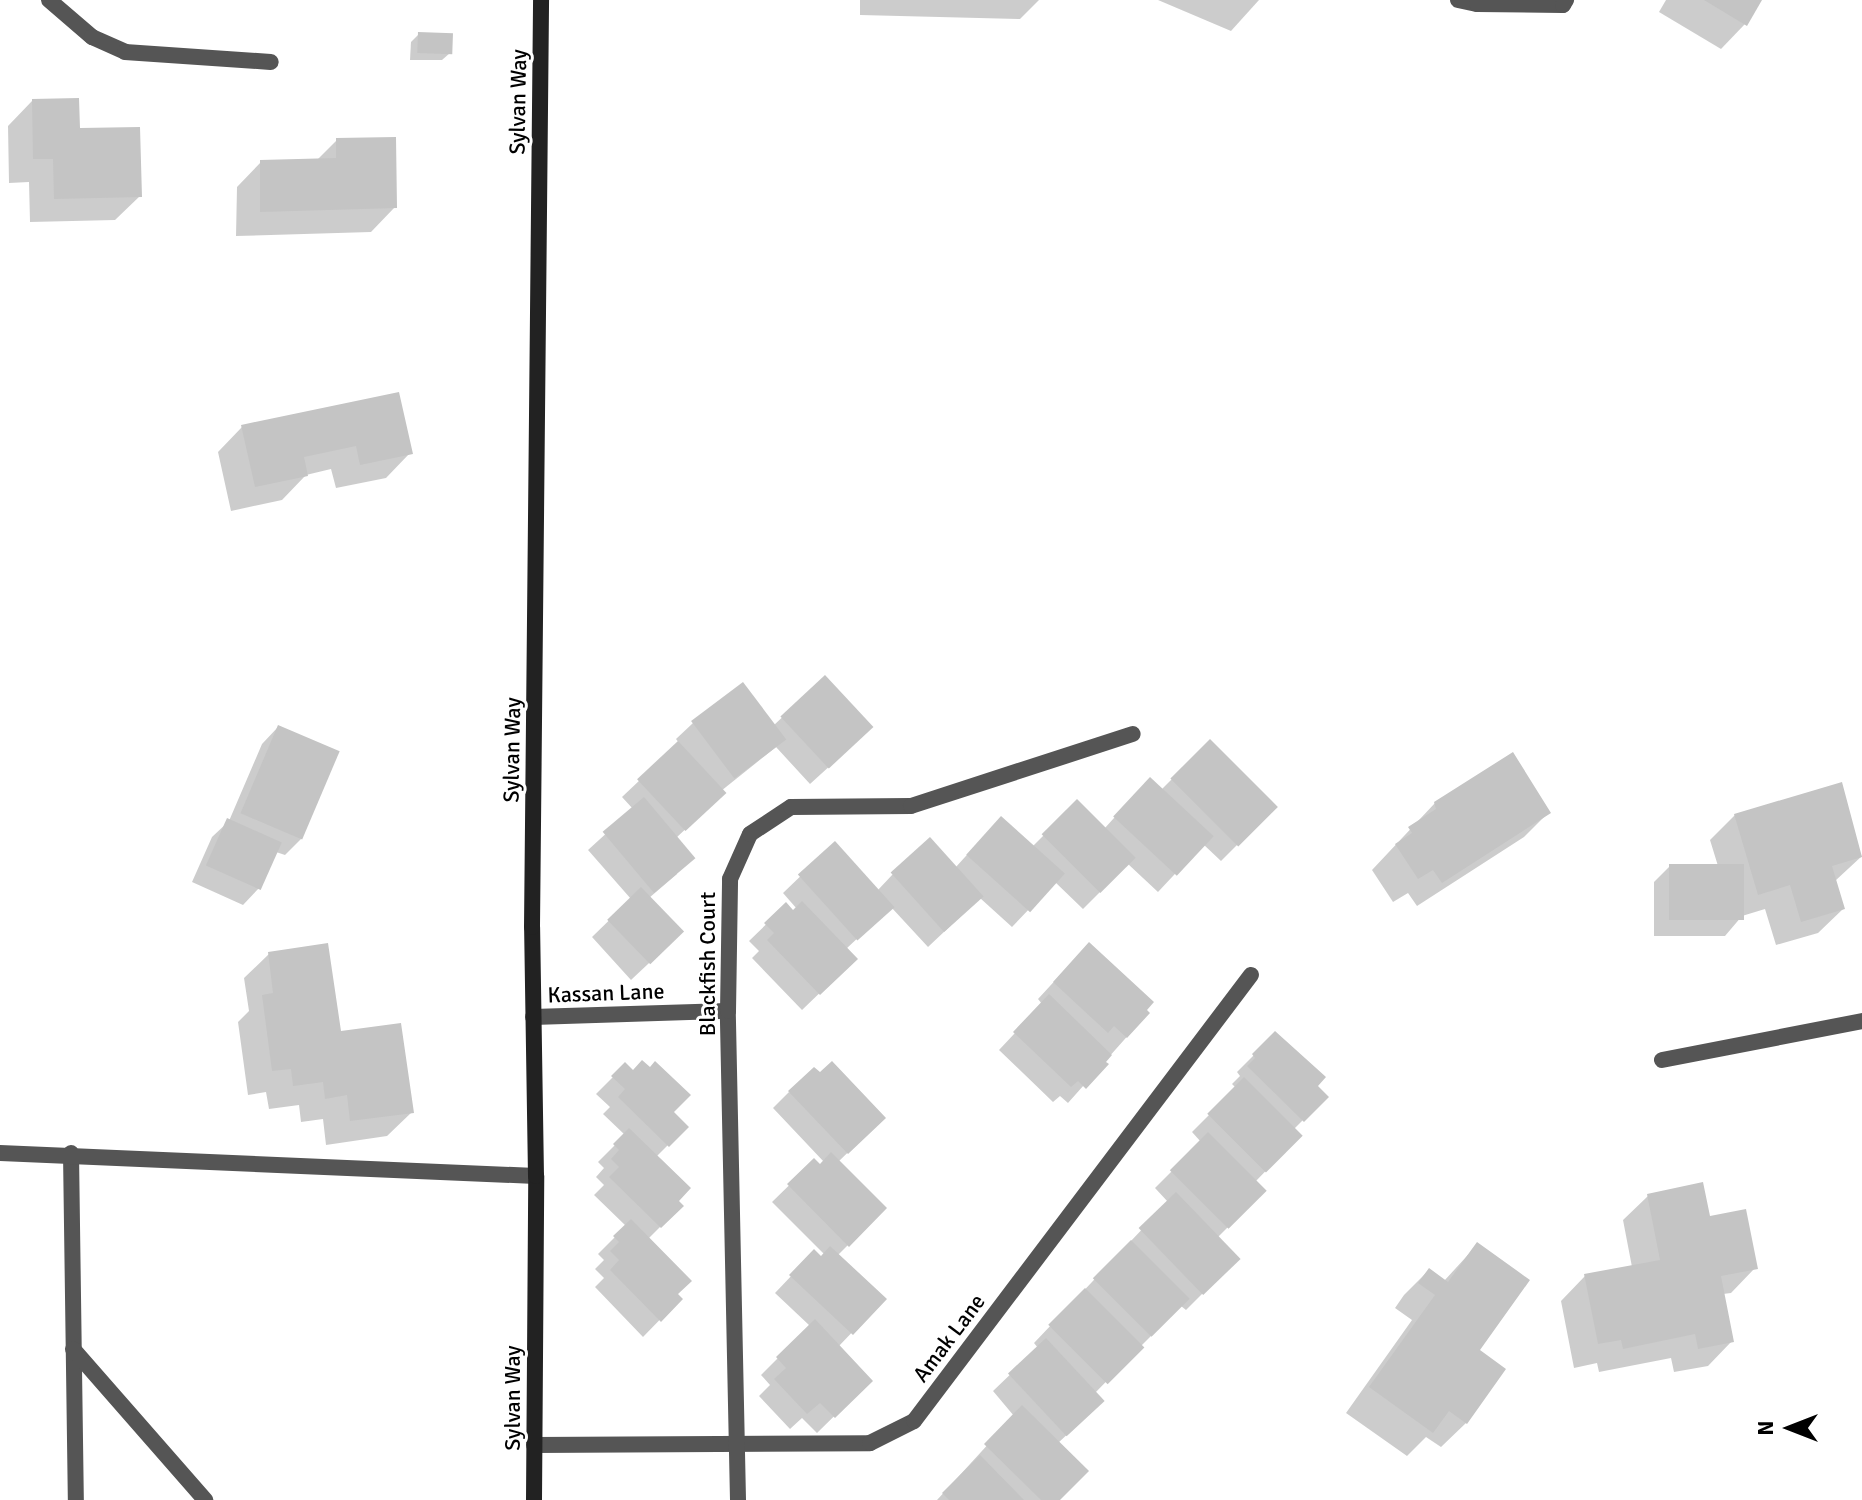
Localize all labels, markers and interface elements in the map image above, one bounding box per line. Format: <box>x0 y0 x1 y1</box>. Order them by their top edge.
street label: Sylvan Way <box>504 49 532 155</box>
street label: Sylvan Way <box>498 697 526 803</box>
street label: Blackfish Court <box>695 892 721 1036</box>
street label: Kassan Lane <box>547 978 665 1008</box>
street label: Amak Lane <box>907 1289 991 1387</box>
street label: Sylvan Way <box>500 1345 526 1451</box>
north arrow <box>1750 1388 1830 1468</box>
text: N <box>1752 1420 1779 1436</box>

